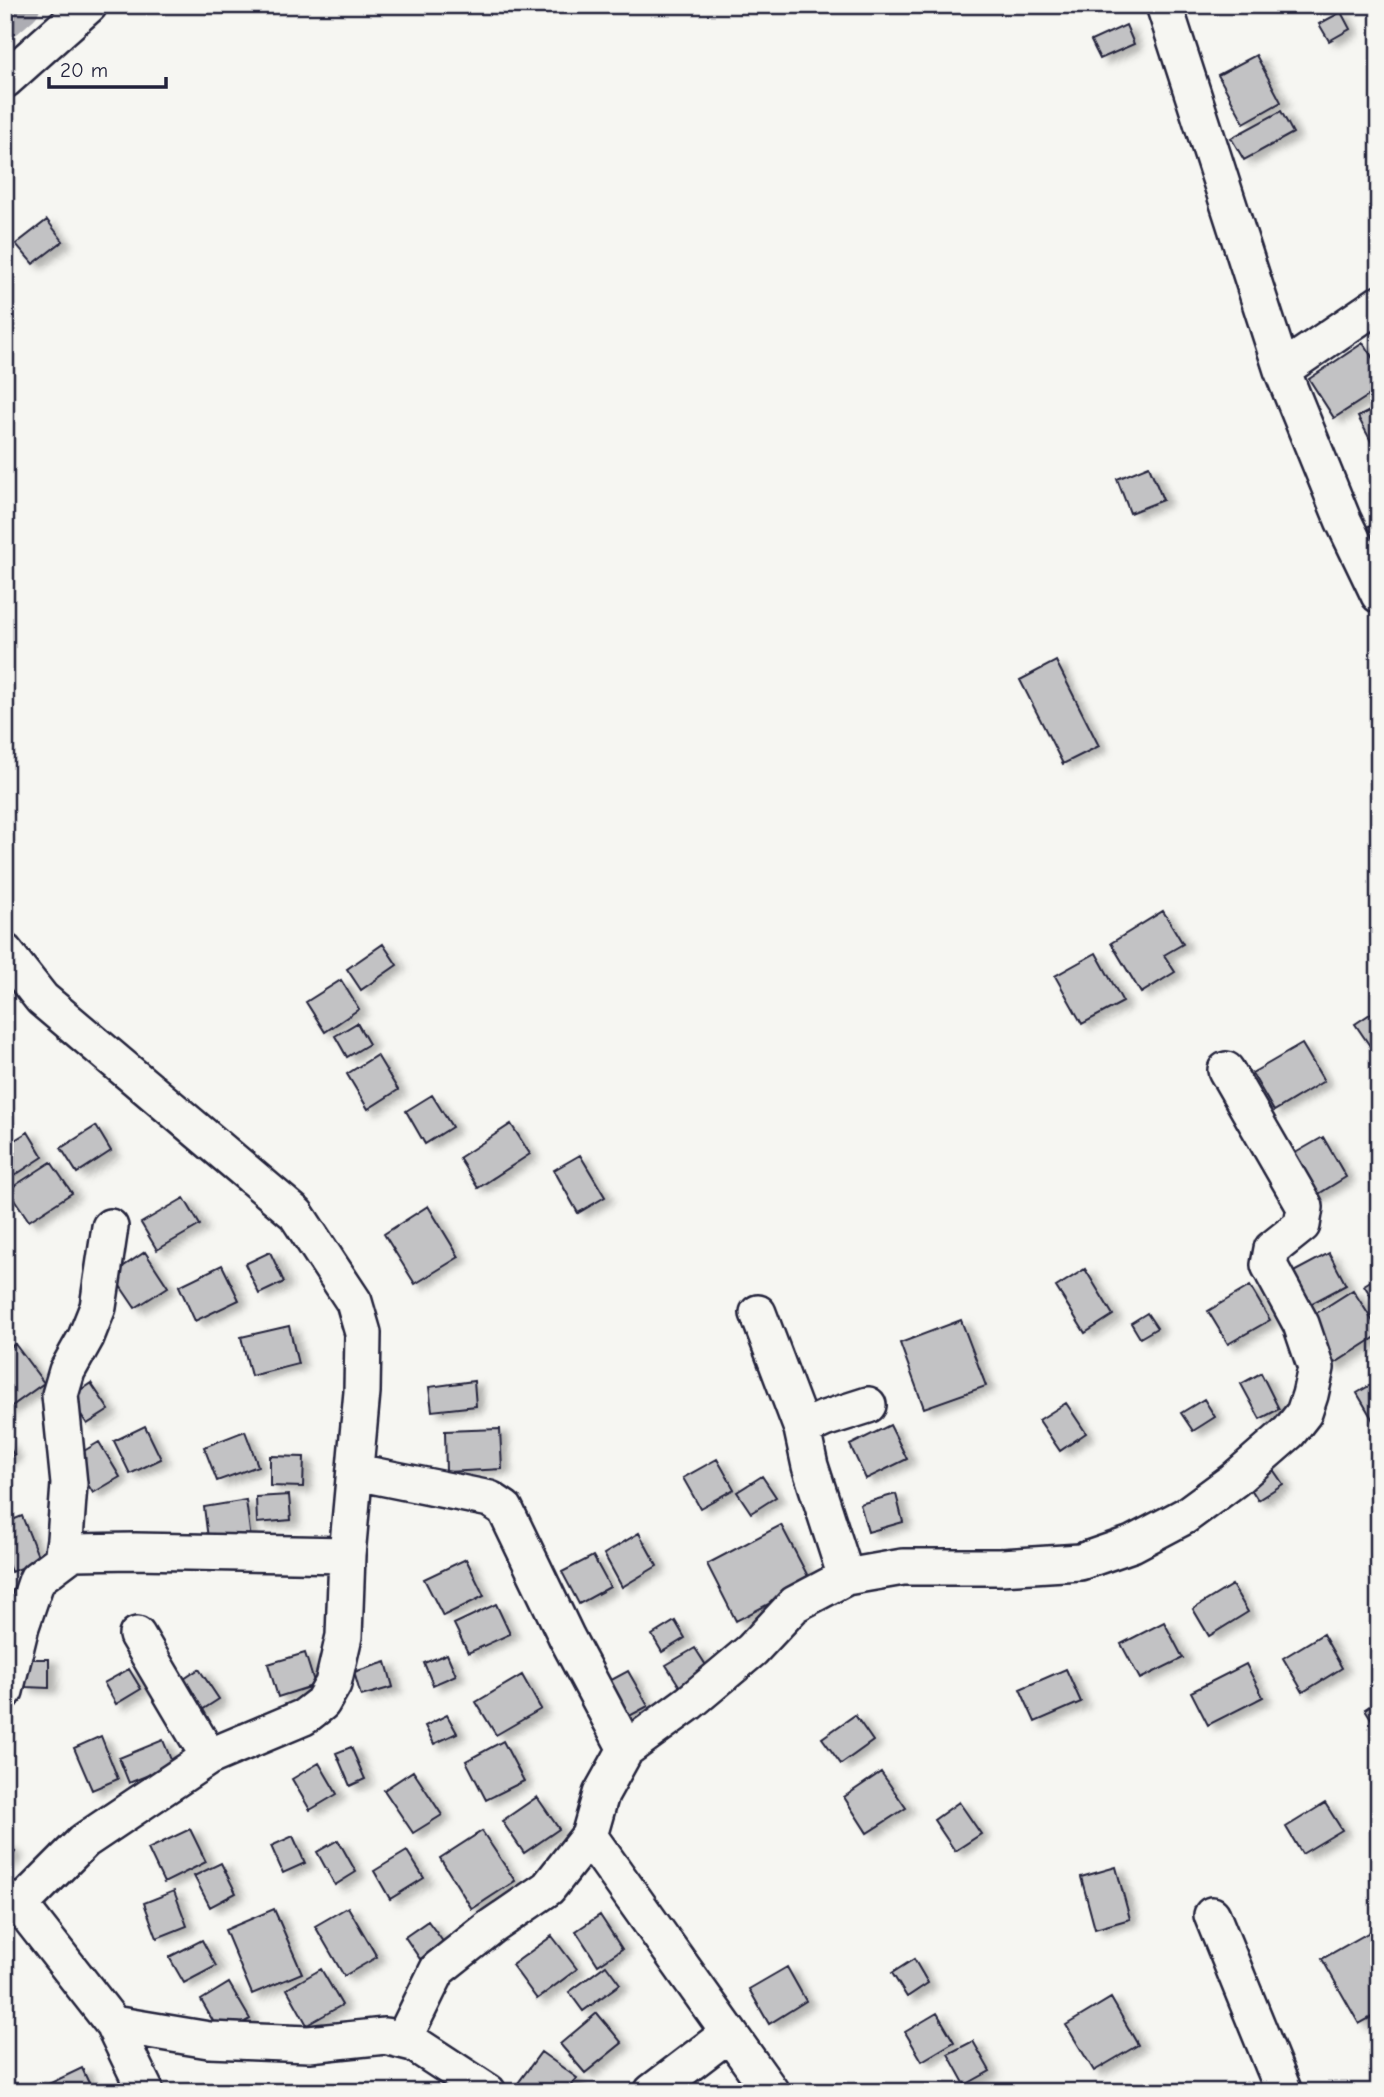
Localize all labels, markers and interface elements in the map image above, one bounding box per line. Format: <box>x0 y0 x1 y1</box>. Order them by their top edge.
scale bar <box>49 46 166 90</box>
text: 20 m <box>60 58 108 82</box>

